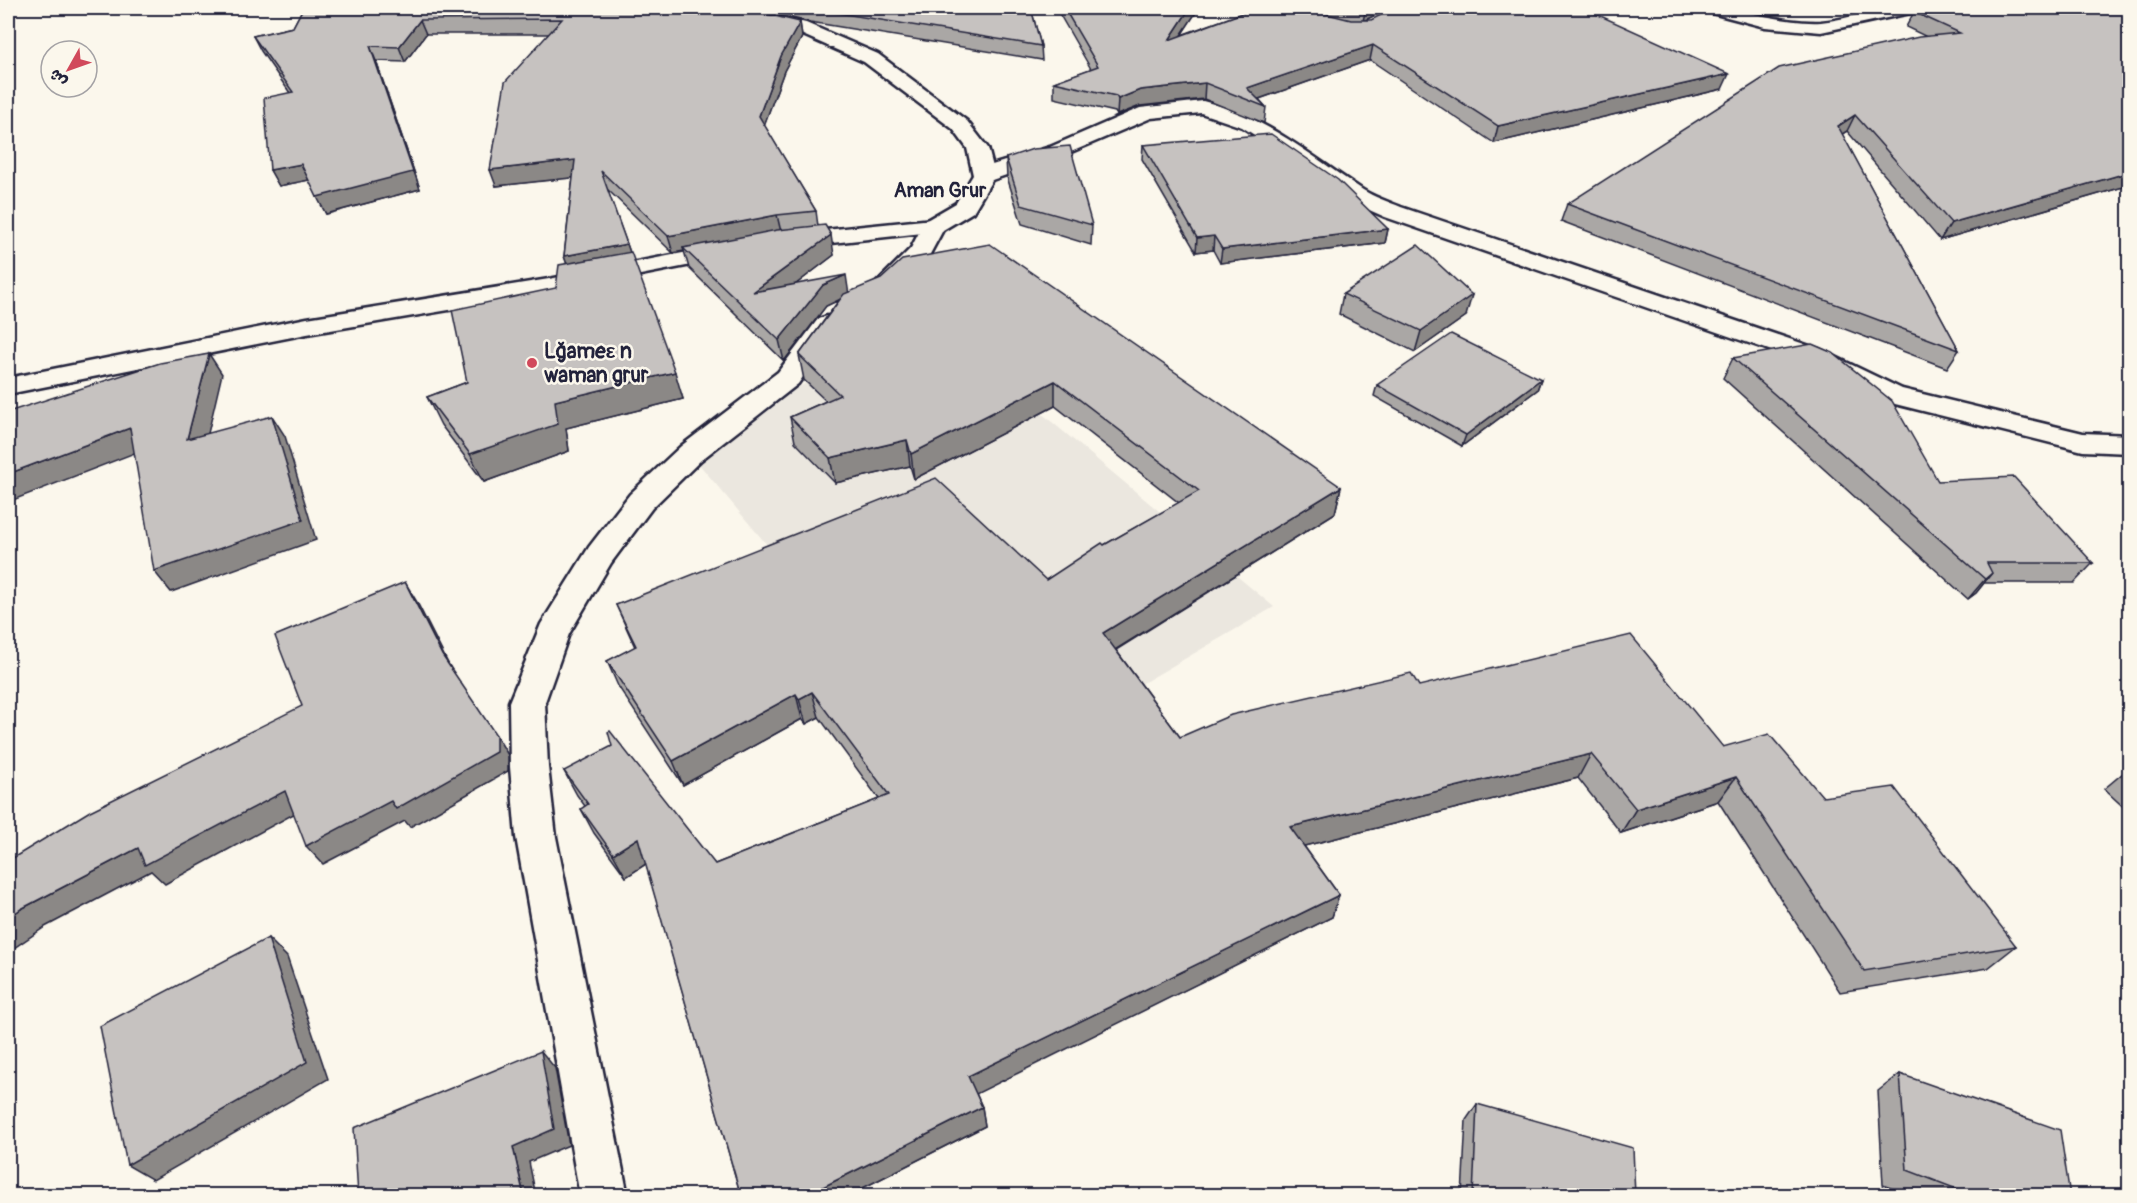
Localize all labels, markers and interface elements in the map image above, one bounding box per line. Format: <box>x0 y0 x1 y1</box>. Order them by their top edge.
north arrow <box>39 39 99 99</box>
text: ش <box>45 65 72 91</box>
district label: Aman Grur <box>894 178 987 203</box>
place label: Lǧameε n waman grur <box>544 338 649 389</box>
marker: Lǧameε n waman grur <box>525 356 539 370</box>

